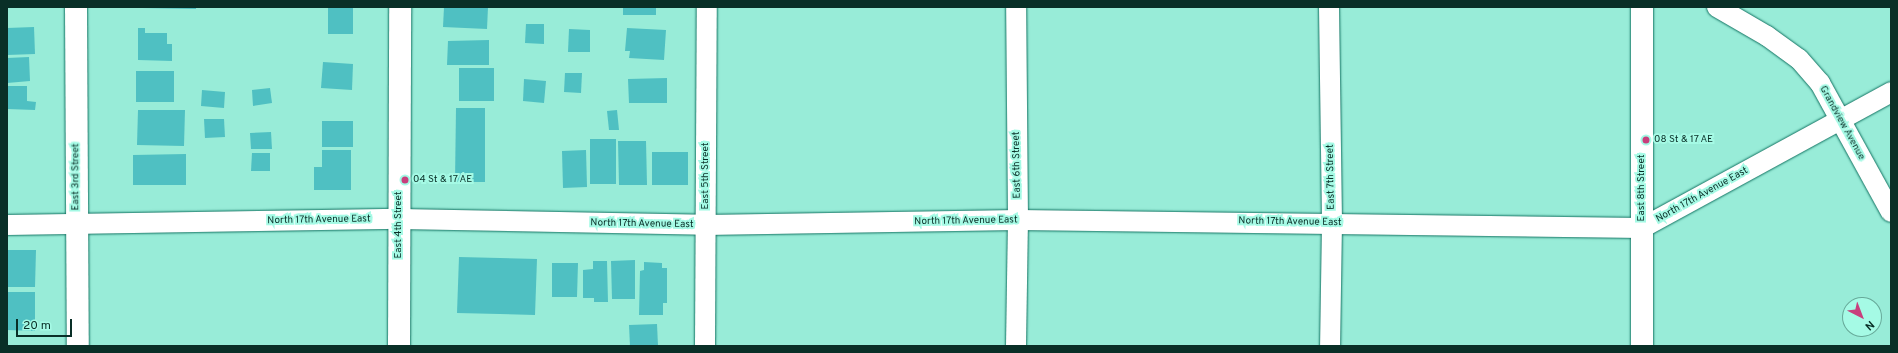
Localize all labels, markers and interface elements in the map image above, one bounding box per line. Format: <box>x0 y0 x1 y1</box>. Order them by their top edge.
street label: Grandview Avenue <box>1817 84 1867 162</box>
street label: East 6th Street <box>1010 131 1024 199</box>
place label: 08 St & 17 AE <box>1654 134 1714 146</box>
marker: 08 St & 17 AE <box>1641 135 1651 145</box>
street label: East 5th Street <box>700 142 712 210</box>
street label: East 3rd Street <box>70 143 82 211</box>
street label: East 7th Street <box>1324 144 1338 210</box>
street label: East 8th Street <box>1636 155 1648 221</box>
street label: North 17th Avenue East <box>1654 165 1750 225</box>
place label: 04 St & 17 AE <box>413 174 473 186</box>
marker: 04 St & 17 AE <box>400 175 410 185</box>
street label: East 4th Street <box>393 191 405 259</box>
street label: North 17th Avenue East <box>267 213 371 227</box>
street label: North 17th Avenue East <box>914 214 1018 228</box>
street label: North 17th Avenue East <box>1238 215 1342 229</box>
street label: North 17th Avenue East <box>590 217 694 231</box>
north arrow <box>1842 297 1882 337</box>
scale bar <box>18 311 74 337</box>
text: N <box>1862 317 1877 333</box>
text: 20 m <box>23 318 51 334</box>

